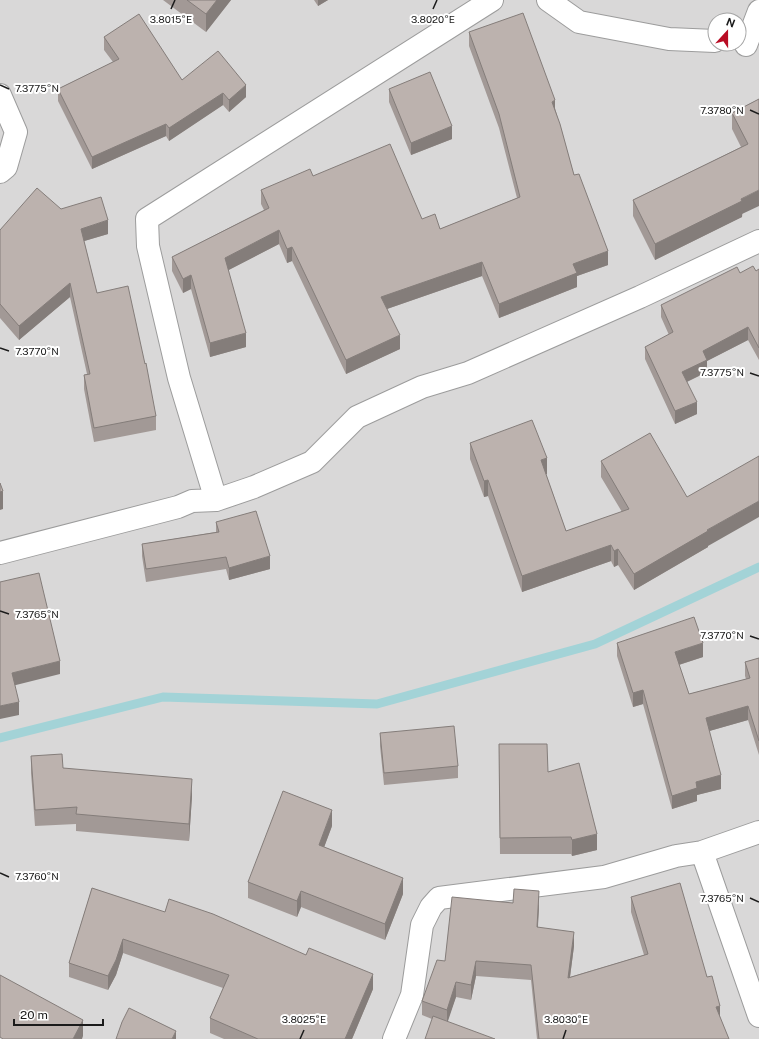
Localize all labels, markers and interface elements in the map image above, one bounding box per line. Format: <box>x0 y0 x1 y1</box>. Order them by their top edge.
north arrow <box>707 12 747 52</box>
text: 3.8015°E <box>150 13 192 25</box>
text: 3.8020°E <box>411 13 455 25</box>
text: N <box>724 16 737 30</box>
text: 7.3775°N <box>15 82 59 94</box>
text: 7.3780°N <box>700 104 744 116</box>
text: 7.3770°N <box>15 345 59 357</box>
text: 7.3775°N <box>700 366 744 378</box>
text: 7.3765°N <box>15 608 59 620</box>
text: 7.3770°N <box>700 629 744 641</box>
text: 7.3760°N <box>15 870 59 882</box>
text: 7.3765°N <box>700 892 744 904</box>
scale bar <box>14 1001 103 1027</box>
text: 20 m <box>20 1008 48 1022</box>
text: 3.8025°E <box>282 1013 326 1025</box>
text: 3.8030°E <box>544 1013 588 1025</box>

